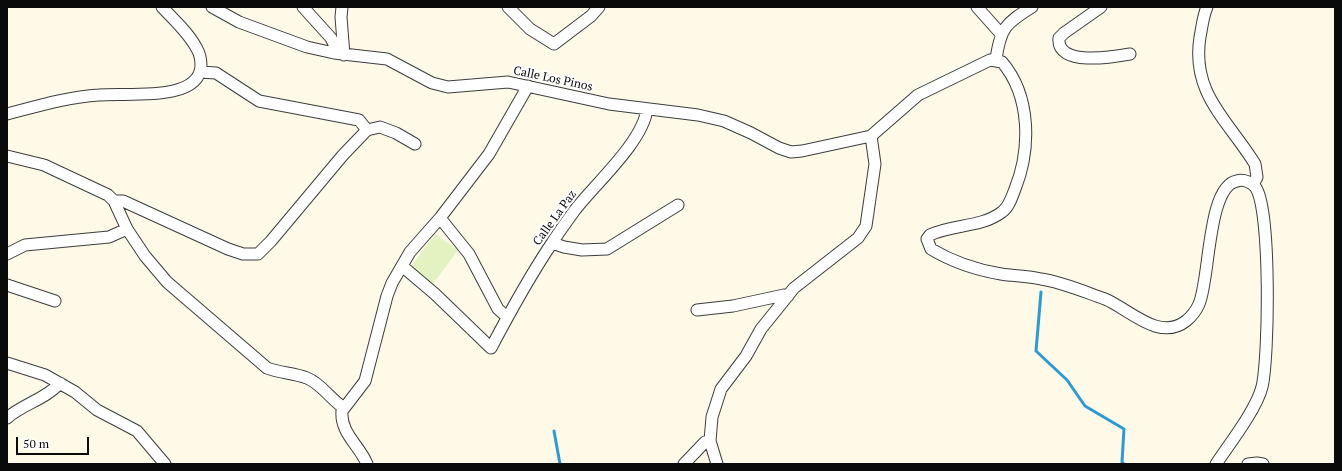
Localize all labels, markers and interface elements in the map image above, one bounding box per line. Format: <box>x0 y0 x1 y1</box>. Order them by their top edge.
street label: Calle Los Pinos <box>512 64 594 94</box>
street label: Calle La Paz <box>530 188 580 248</box>
scale bar <box>18 429 91 455</box>
text: 50 m <box>23 436 49 451</box>

